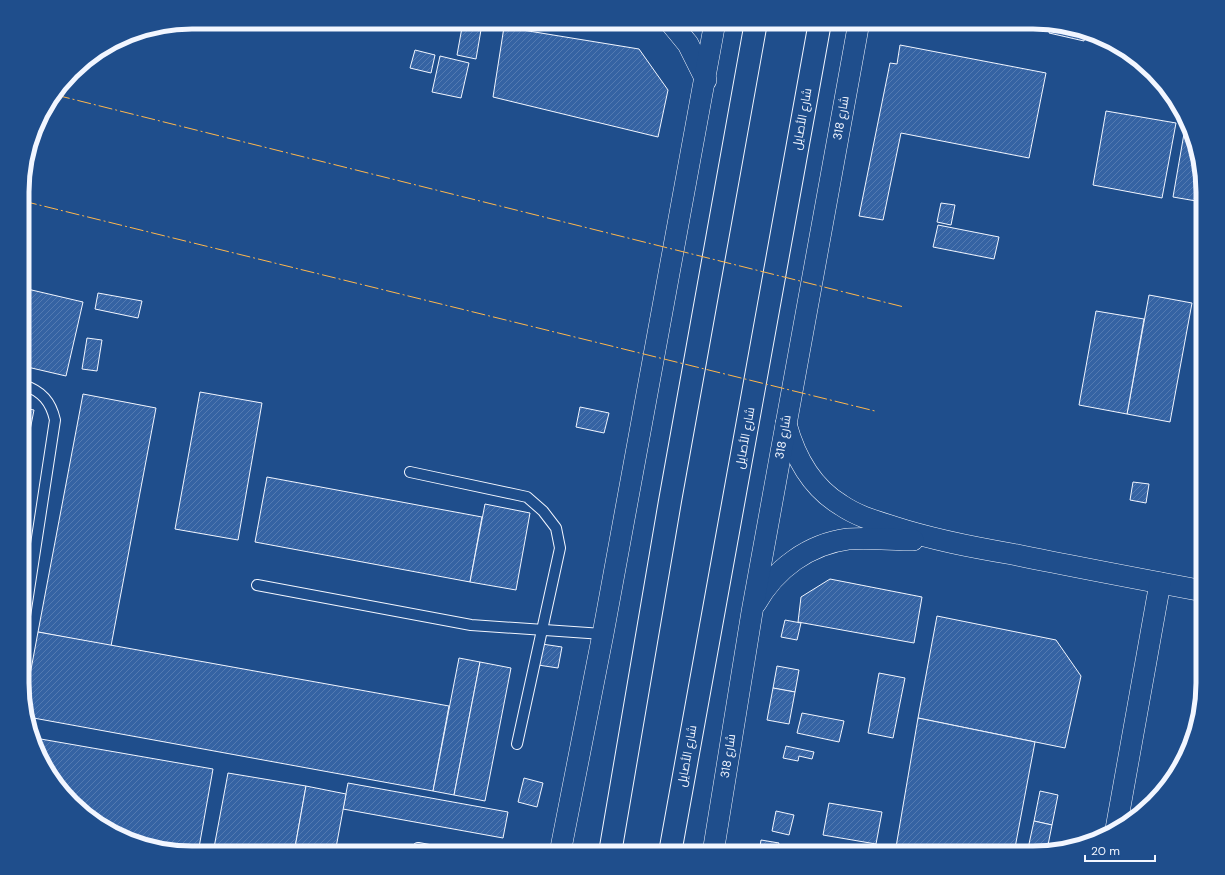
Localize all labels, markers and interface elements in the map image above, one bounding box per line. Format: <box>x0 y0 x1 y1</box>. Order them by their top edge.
street label: شارع الأصايل <box>789 87 815 151</box>
street label: شارع 318 <box>829 95 853 141</box>
street label: شارع الأصايل <box>732 406 758 470</box>
street label: شارع 318 <box>771 414 795 460</box>
street label: شارع الأصايل <box>674 724 700 788</box>
street label: شارع 318 <box>717 733 739 779</box>
scale bar <box>1085 837 1155 863</box>
text: 20 m <box>1091 843 1120 859</box>

